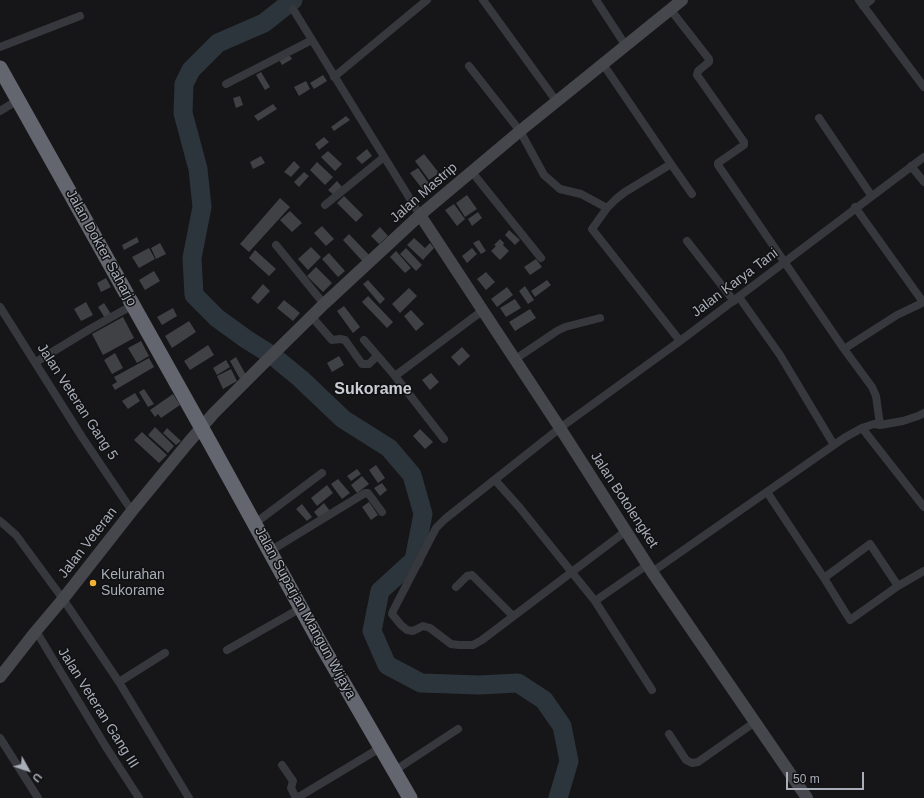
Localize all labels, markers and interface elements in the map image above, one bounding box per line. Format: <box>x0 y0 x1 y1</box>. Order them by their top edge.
street label: Jalan Mastrip <box>387 159 461 227</box>
street label: Jalan Dokter Saharjo <box>62 187 140 309</box>
street label: Jalan Karya Tani <box>689 245 781 321</box>
street label: Jalan Veteran Gang 5 <box>33 341 121 463</box>
district label: Sukorame <box>334 380 412 400</box>
street label: Jalan Botolengket <box>587 449 661 551</box>
street label: Jalan Veteran <box>55 504 121 582</box>
street label: Jalan Suparjan Mangun Wijaya <box>251 524 359 702</box>
place label: Kelurahan Sukorame <box>101 567 165 600</box>
marker: Kelurahan Sukorame <box>88 578 98 588</box>
street label: Jalan Veteran Gang III <box>54 644 142 772</box>
north arrow <box>8 750 48 790</box>
scale bar <box>788 764 866 790</box>
text: U <box>30 771 44 785</box>
text: 50 m <box>793 772 820 786</box>

